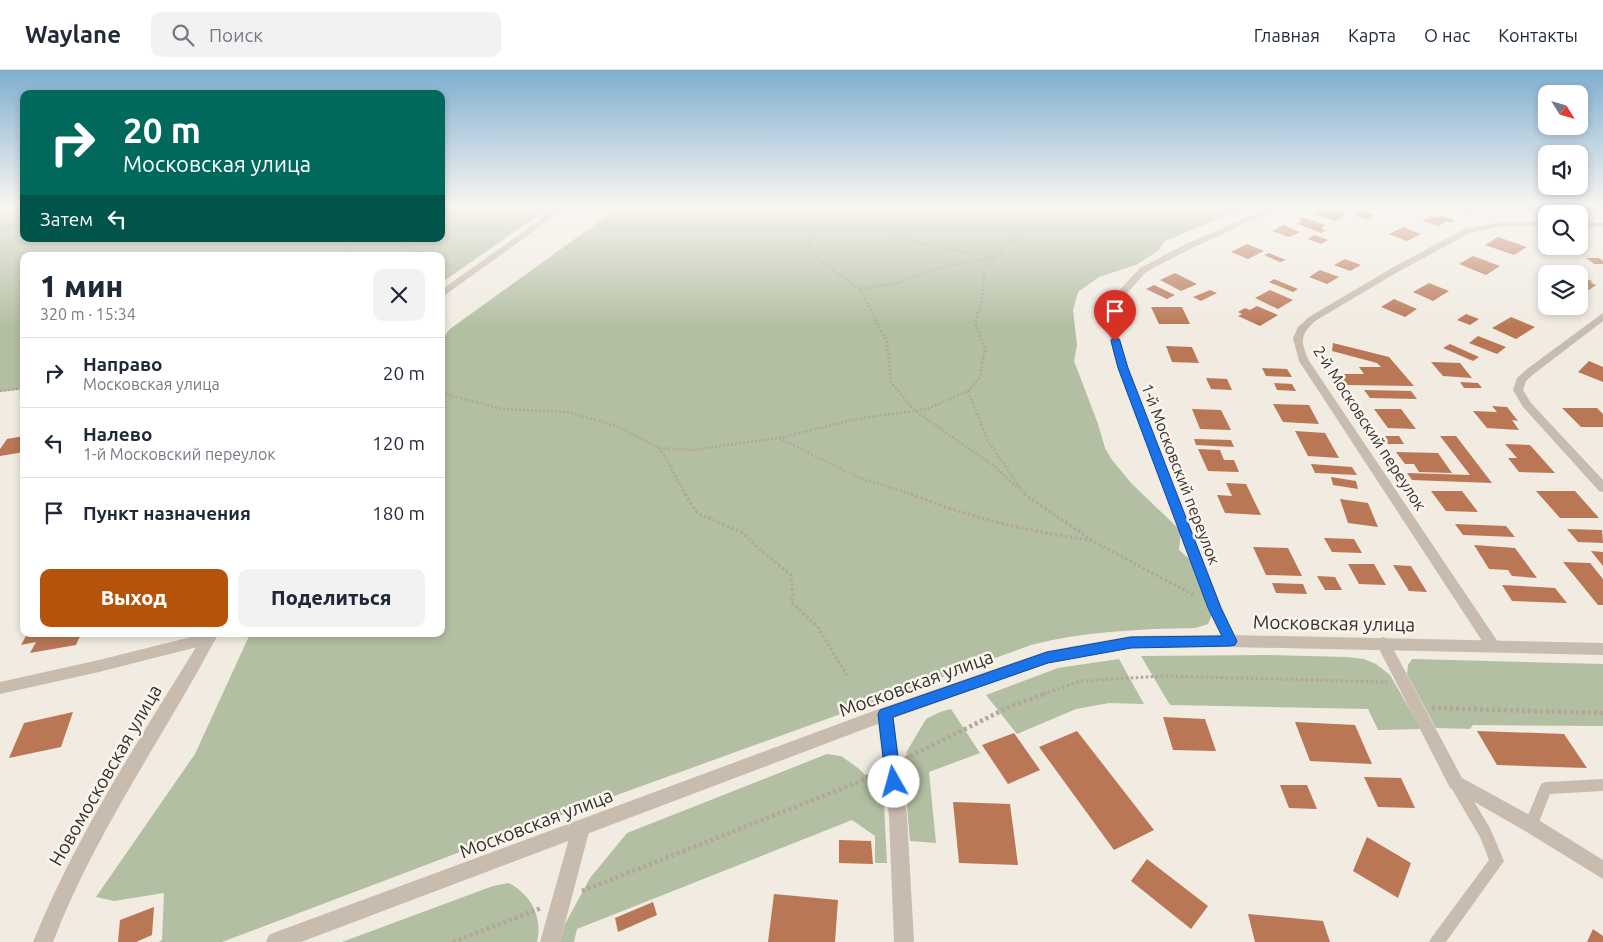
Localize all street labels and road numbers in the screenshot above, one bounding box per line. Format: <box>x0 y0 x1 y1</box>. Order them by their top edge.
street label: 2-й Московский переулок <box>1310 342 1430 514</box>
street label: 1-й Московский переулок <box>1138 381 1224 567</box>
street label: Московская улица <box>1253 611 1415 635</box>
street label: Московская улица <box>836 645 996 721</box>
street label: Новомосковская улица <box>44 680 166 870</box>
street label: Московская улица <box>456 784 616 862</box>

